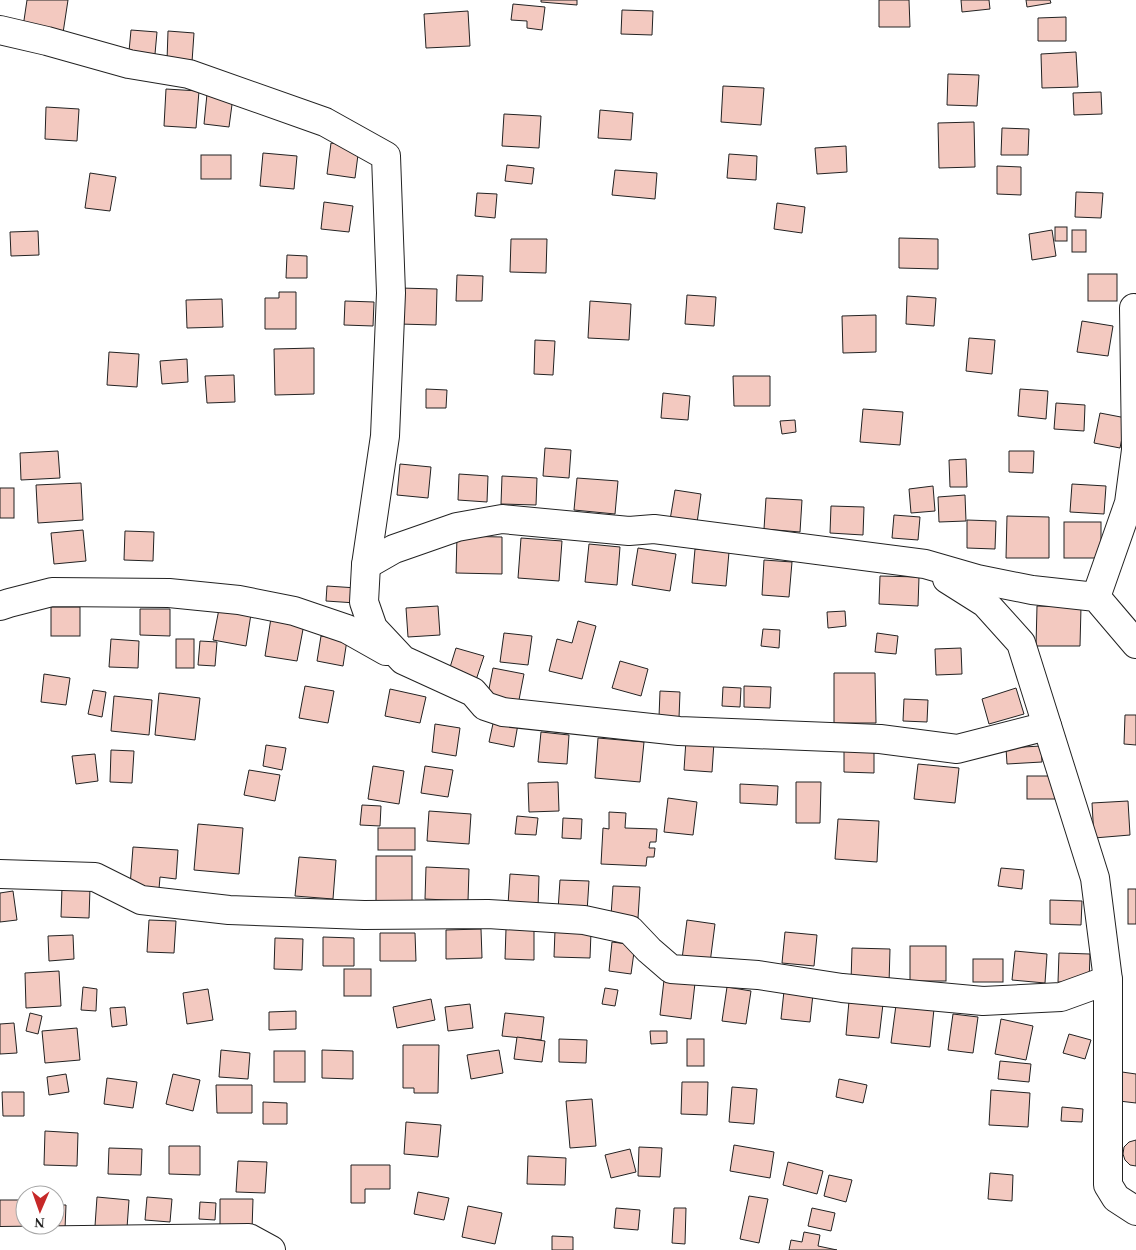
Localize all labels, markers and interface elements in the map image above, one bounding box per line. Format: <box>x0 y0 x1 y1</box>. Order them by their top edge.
north arrow <box>15 1185 65 1235</box>
text: N <box>34 1215 45 1230</box>

